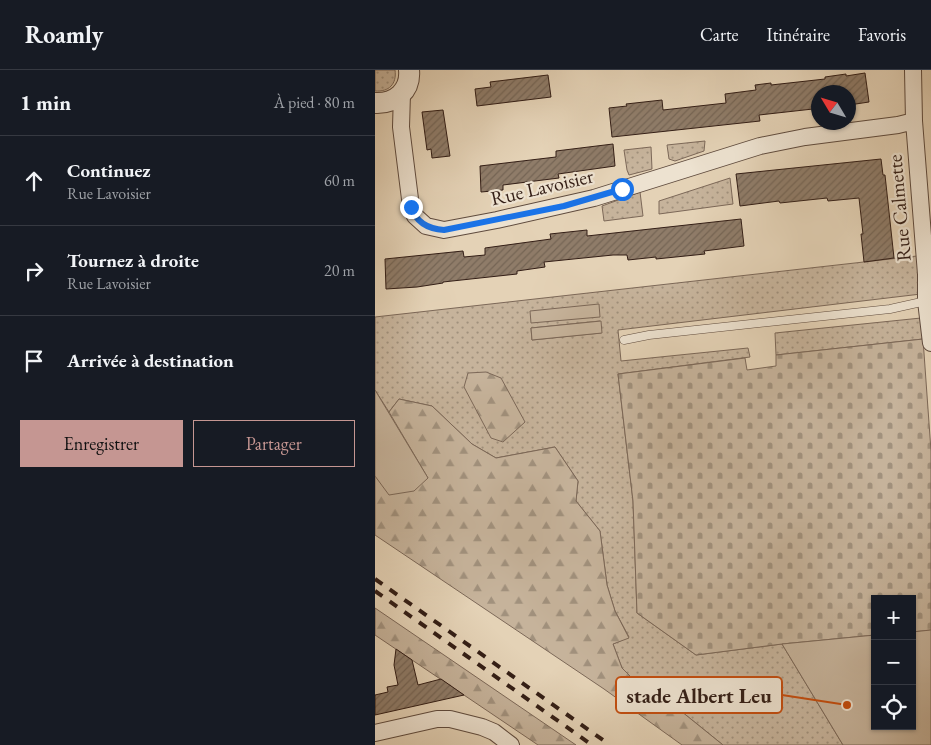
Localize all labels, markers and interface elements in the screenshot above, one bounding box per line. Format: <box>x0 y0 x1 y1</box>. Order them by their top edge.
text: Roamly <box>25 19 103 50</box>
text: Carte <box>700 23 739 46</box>
text: Itinéraire <box>767 23 830 46</box>
text: Favoris <box>858 23 906 46</box>
north arrow <box>811 85 856 130</box>
text: 1 min <box>20 89 71 116</box>
text: À pied · 80 m <box>274 92 355 113</box>
street label: Rue Calmette <box>881 153 917 263</box>
text: Continuez <box>67 158 151 183</box>
street label: Rue Lavoisier <box>488 162 596 211</box>
icon: ahead <box>20 167 48 195</box>
text: 60 m <box>324 170 355 191</box>
route start <box>611 178 634 201</box>
text: Rue Lavoisier <box>67 183 151 204</box>
route end <box>400 196 423 219</box>
text: Tournez à droite <box>67 248 199 273</box>
icon: right <box>20 257 48 285</box>
text: 20 m <box>324 260 355 281</box>
text: Rue Lavoisier <box>67 273 151 294</box>
icon: arrive <box>20 347 48 375</box>
text: Arrivée à destination <box>67 348 234 373</box>
button: Enregistrer <box>20 420 183 467</box>
button: Partager <box>193 420 355 467</box>
map controls <box>871 595 916 730</box>
button: + <box>871 595 916 640</box>
button: − <box>871 640 916 685</box>
callout: stade Albert Leu <box>616 677 782 713</box>
text: stade Albert Leu <box>626 682 772 709</box>
button: locate <box>871 685 916 730</box>

